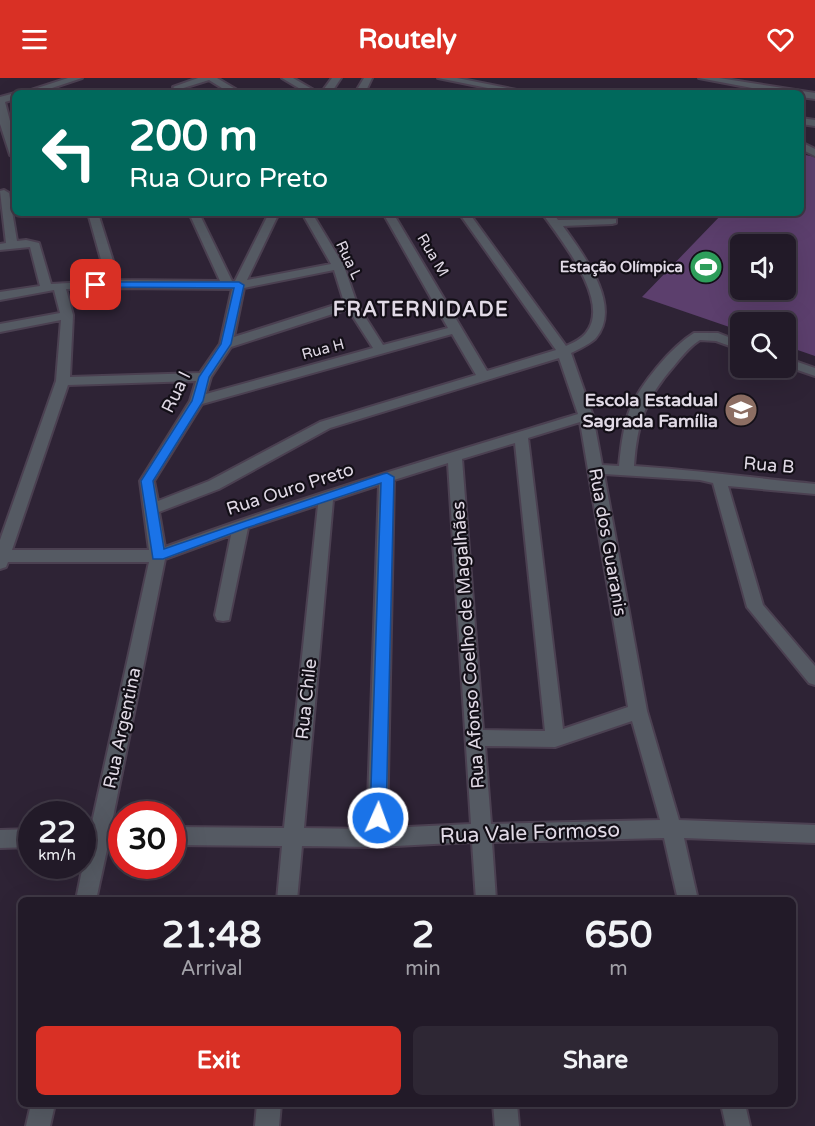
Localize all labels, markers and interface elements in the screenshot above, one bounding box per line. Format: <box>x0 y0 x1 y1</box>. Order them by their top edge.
icon: menu <box>18 23 51 56</box>
text: Routely <box>358 23 457 56</box>
icon: heart <box>764 23 797 56</box>
text: 200 m <box>129 111 258 162</box>
icon: left <box>30 114 108 192</box>
text: Rua Ouro Preto <box>129 162 328 195</box>
street label: Rua M <box>413 230 453 280</box>
map controls <box>730 234 796 378</box>
button: sound <box>730 234 796 300</box>
street label: Rua L <box>332 238 366 283</box>
sports icon: Estação Olímpica <box>688 249 724 285</box>
place label: Estação Olímpica <box>560 258 683 277</box>
pin <box>70 259 121 310</box>
icon: arrive <box>79 268 112 301</box>
district label: FRATERNIDADE <box>333 298 509 322</box>
button: search <box>730 312 796 378</box>
street label: Rua H <box>300 335 346 363</box>
street label: Rua I <box>157 368 195 416</box>
place label: Escola Estadual Sagrada Família <box>582 389 718 432</box>
school or university icon: Escola Estadual Sagrada Família <box>723 392 759 428</box>
street label: Rua B <box>743 452 795 478</box>
street label: Rua Ouro Preto <box>223 458 357 520</box>
street label: Rua dos Guaranis <box>584 466 632 618</box>
street label: Rua Afonso Coelho de Magalhães <box>447 500 489 790</box>
street label: Rua Chile <box>291 657 321 741</box>
street label: Rua Argentina <box>98 665 146 791</box>
position arrow <box>346 786 410 850</box>
speed limit sign: 30 <box>108 801 186 879</box>
text: 22 <box>38 814 76 851</box>
street label: Rua Vale Formoso <box>439 817 621 849</box>
text: km/h <box>38 846 76 864</box>
text: 21:48 <box>162 914 262 957</box>
text: 2 <box>412 914 434 957</box>
text: 650 <box>584 914 652 957</box>
text: Arrival <box>181 957 243 981</box>
text: min <box>405 957 441 981</box>
text: m <box>609 957 628 981</box>
button: Exit <box>36 1026 401 1095</box>
button: Share <box>413 1026 778 1095</box>

